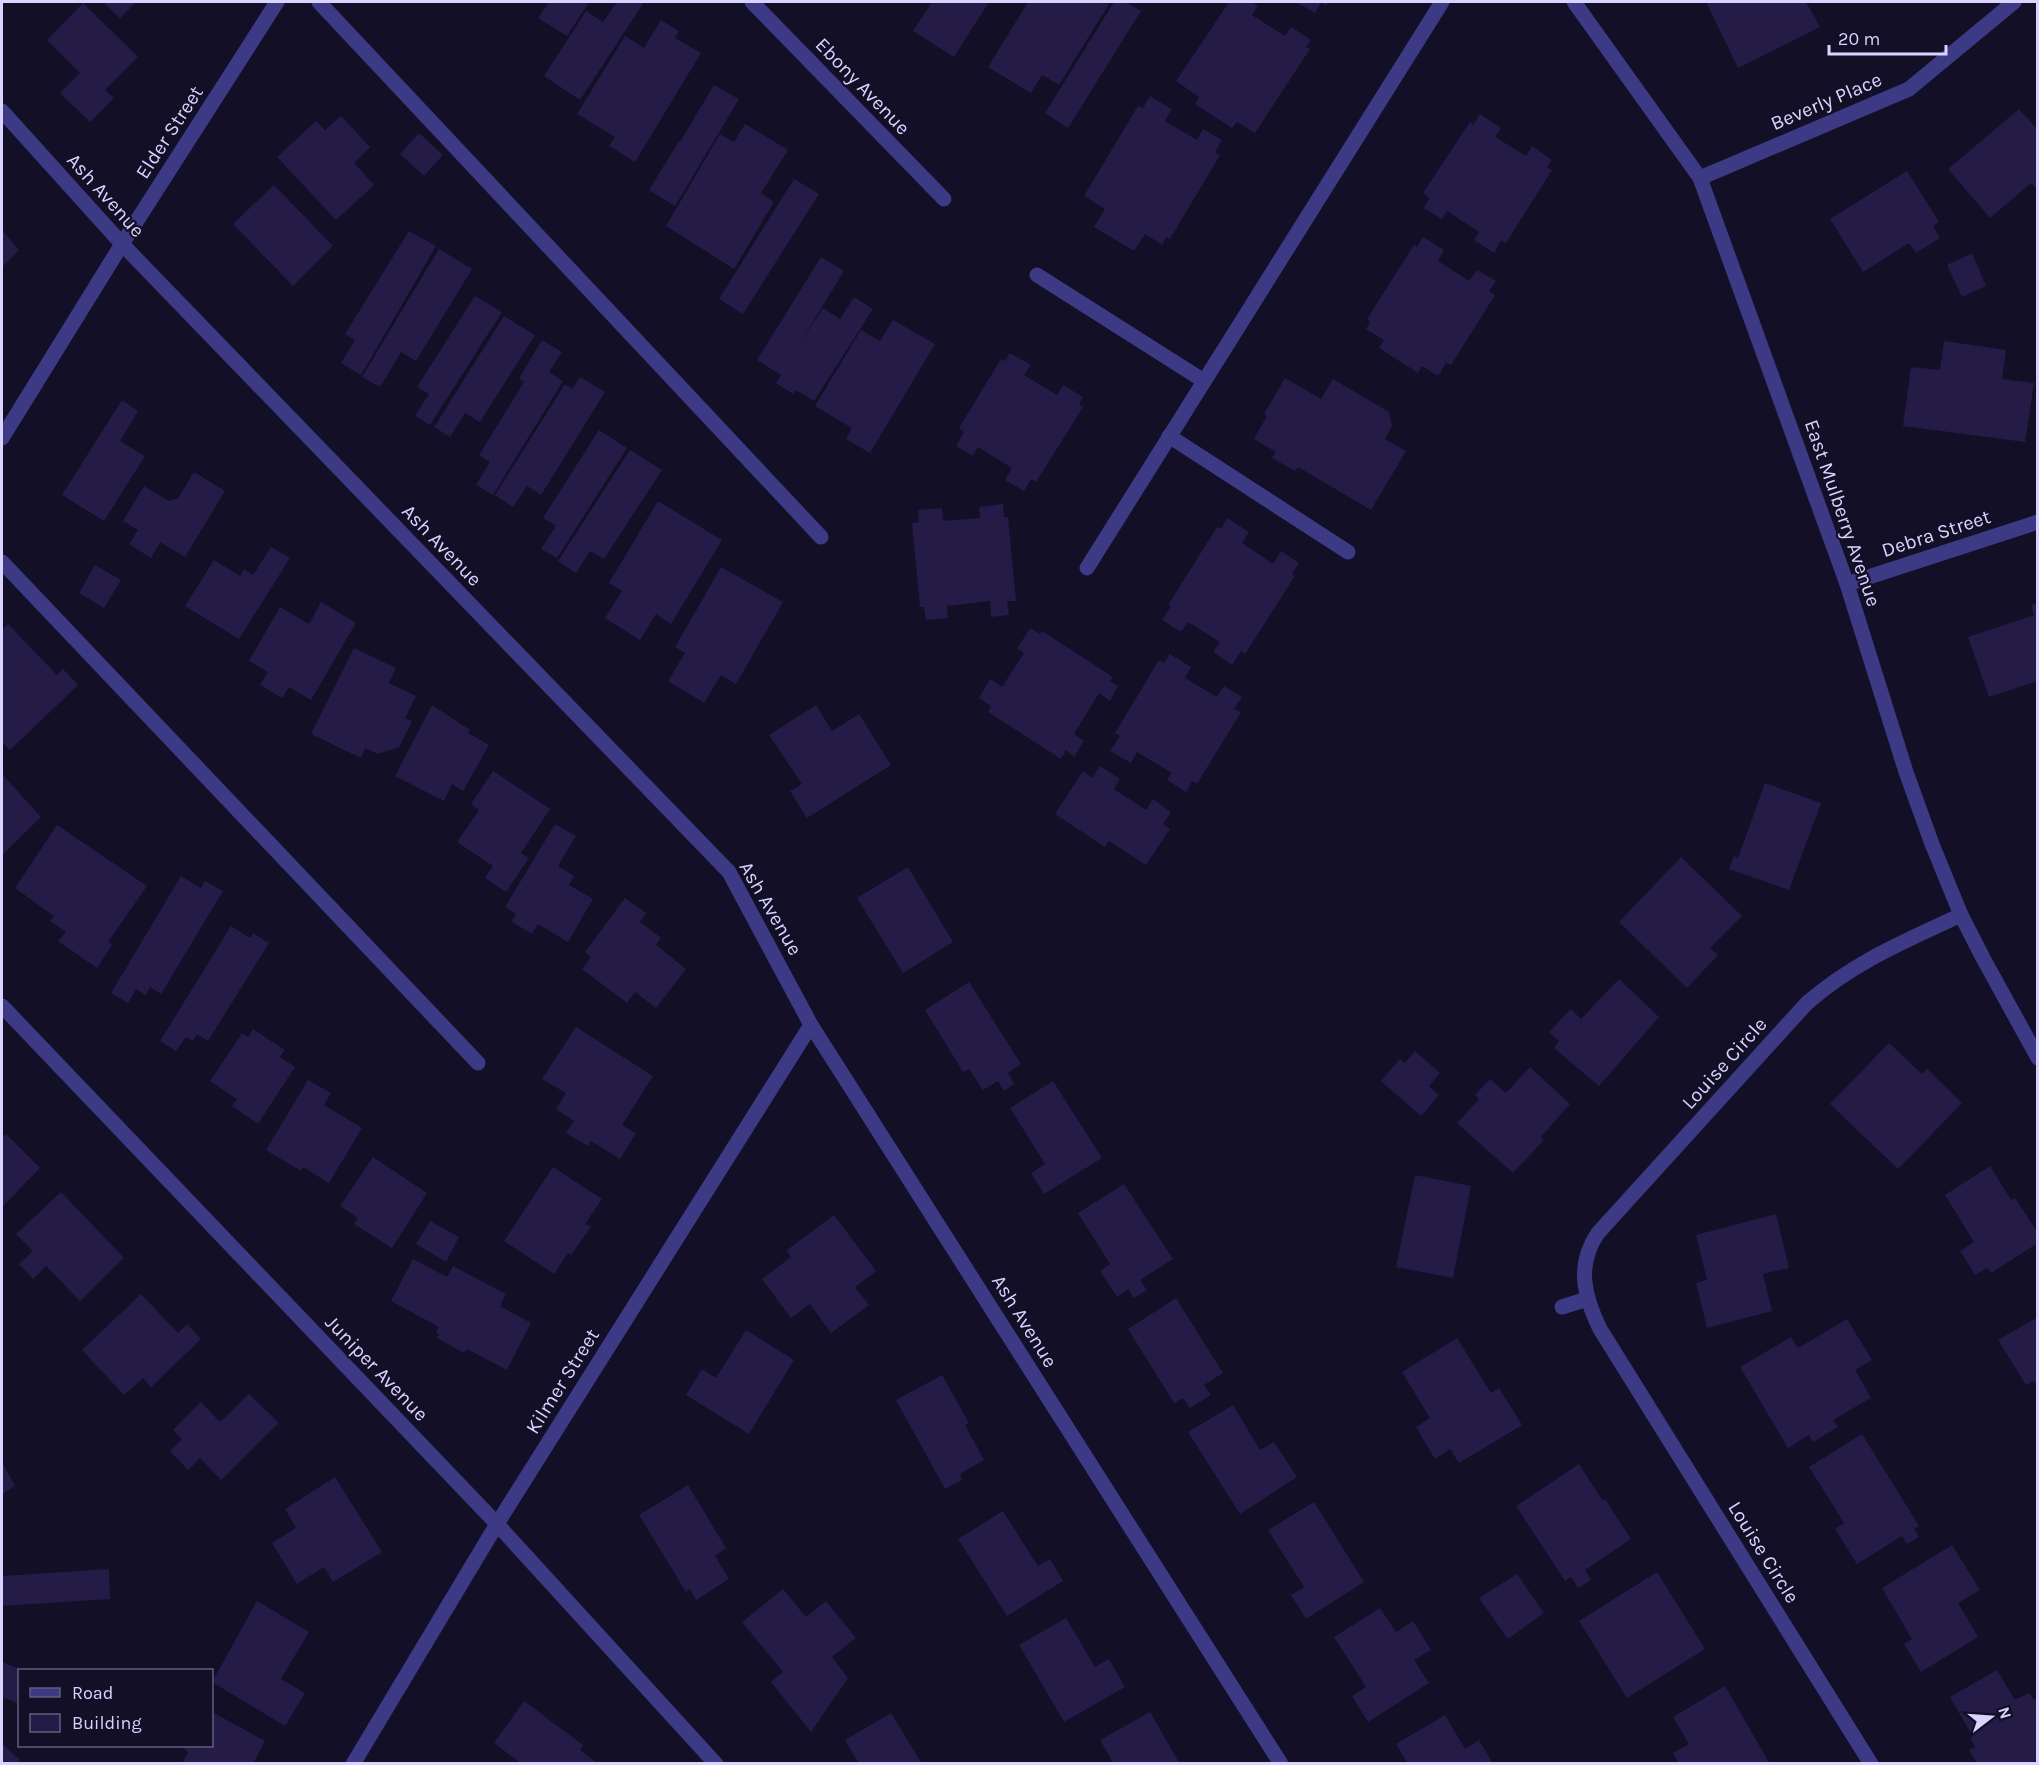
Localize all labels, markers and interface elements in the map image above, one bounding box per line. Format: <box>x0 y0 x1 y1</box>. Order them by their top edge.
scale bar <box>1829 18 1946 56</box>
text: 20 m <box>1838 28 1880 50</box>
street label: Ebony Avenue <box>811 33 915 140</box>
street label: Beverly Place <box>1767 68 1885 135</box>
street label: Elder Street <box>131 81 208 183</box>
street label: Ash Avenue <box>62 149 149 242</box>
street label: East Mulberry Avenue <box>1800 417 1885 610</box>
street label: Ash Avenue <box>397 500 486 591</box>
street label: Debra Street <box>1879 505 1994 562</box>
street label: Ash Avenue <box>734 857 807 959</box>
street label: Louise Circle <box>1677 1013 1772 1114</box>
street label: Ash Avenue <box>987 1271 1062 1372</box>
street label: Juniper Avenue <box>320 1311 433 1426</box>
street label: Kilmer Street <box>521 1324 604 1438</box>
street label: Louise Circle <box>1723 1497 1804 1607</box>
legend <box>18 1669 213 1747</box>
text: Road <box>72 1682 113 1704</box>
north arrow <box>1961 1687 2021 1747</box>
text: N <box>1994 1704 2016 1721</box>
text: Building <box>72 1712 142 1734</box>

